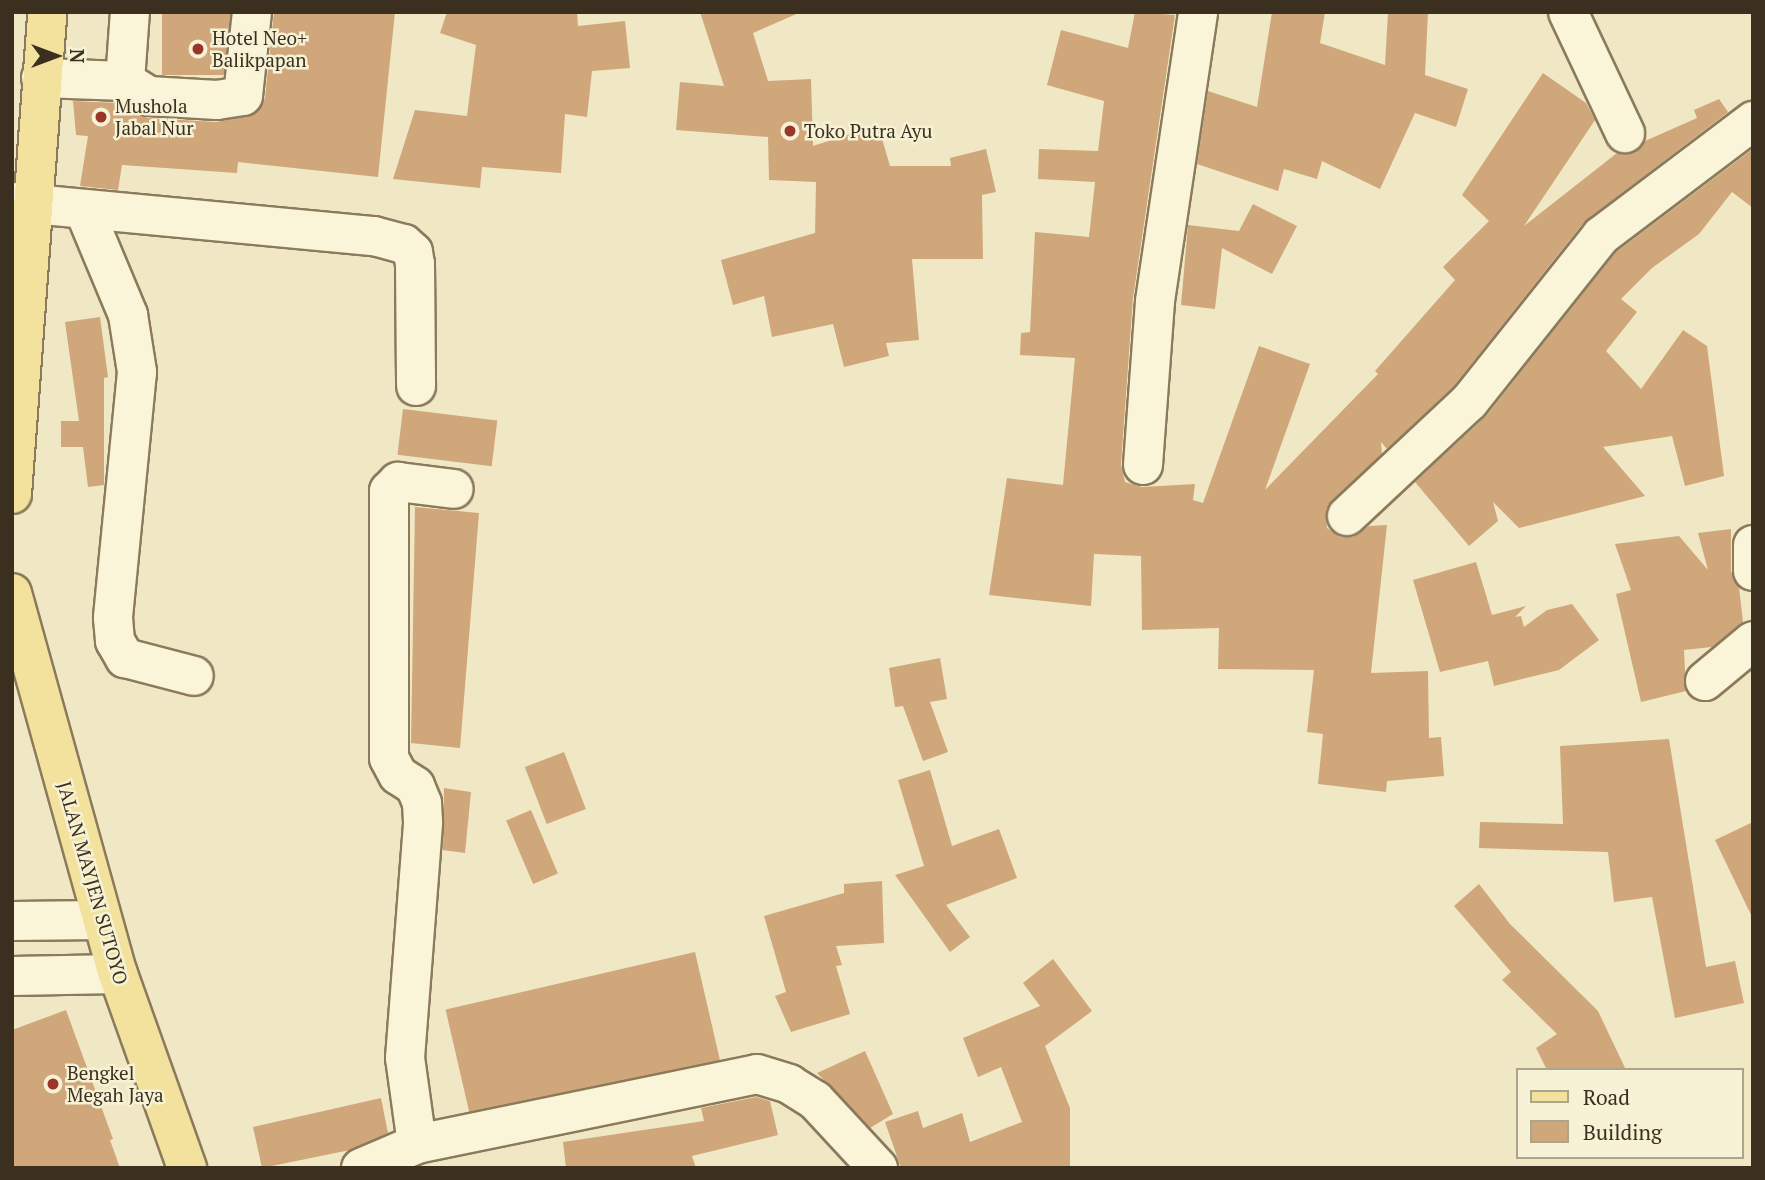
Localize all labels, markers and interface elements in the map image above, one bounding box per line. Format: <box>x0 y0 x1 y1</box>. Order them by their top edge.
north arrow <box>21 21 91 91</box>
place label: Hotel Neo+ Balikpapan <box>212 27 307 71</box>
marker: Hotel Neo+ Balikpapan <box>190 41 206 57</box>
text: N <box>65 49 90 63</box>
place label: Mushola Jabal Nur <box>115 95 193 139</box>
marker: Mushola Jabal Nur <box>93 109 109 125</box>
place label: Toko Putra Ayu <box>804 120 933 142</box>
marker: Toko Putra Ayu <box>782 123 798 139</box>
street label: JALAN MAYJEN SUTOYO <box>53 779 133 987</box>
place label: Bengkel Megah Jaya <box>67 1062 164 1106</box>
legend <box>1516 1068 1744 1159</box>
marker: Bengkel Megah Jaya <box>45 1076 61 1092</box>
text: Road <box>1583 1083 1630 1111</box>
text: Building <box>1583 1118 1662 1146</box>

